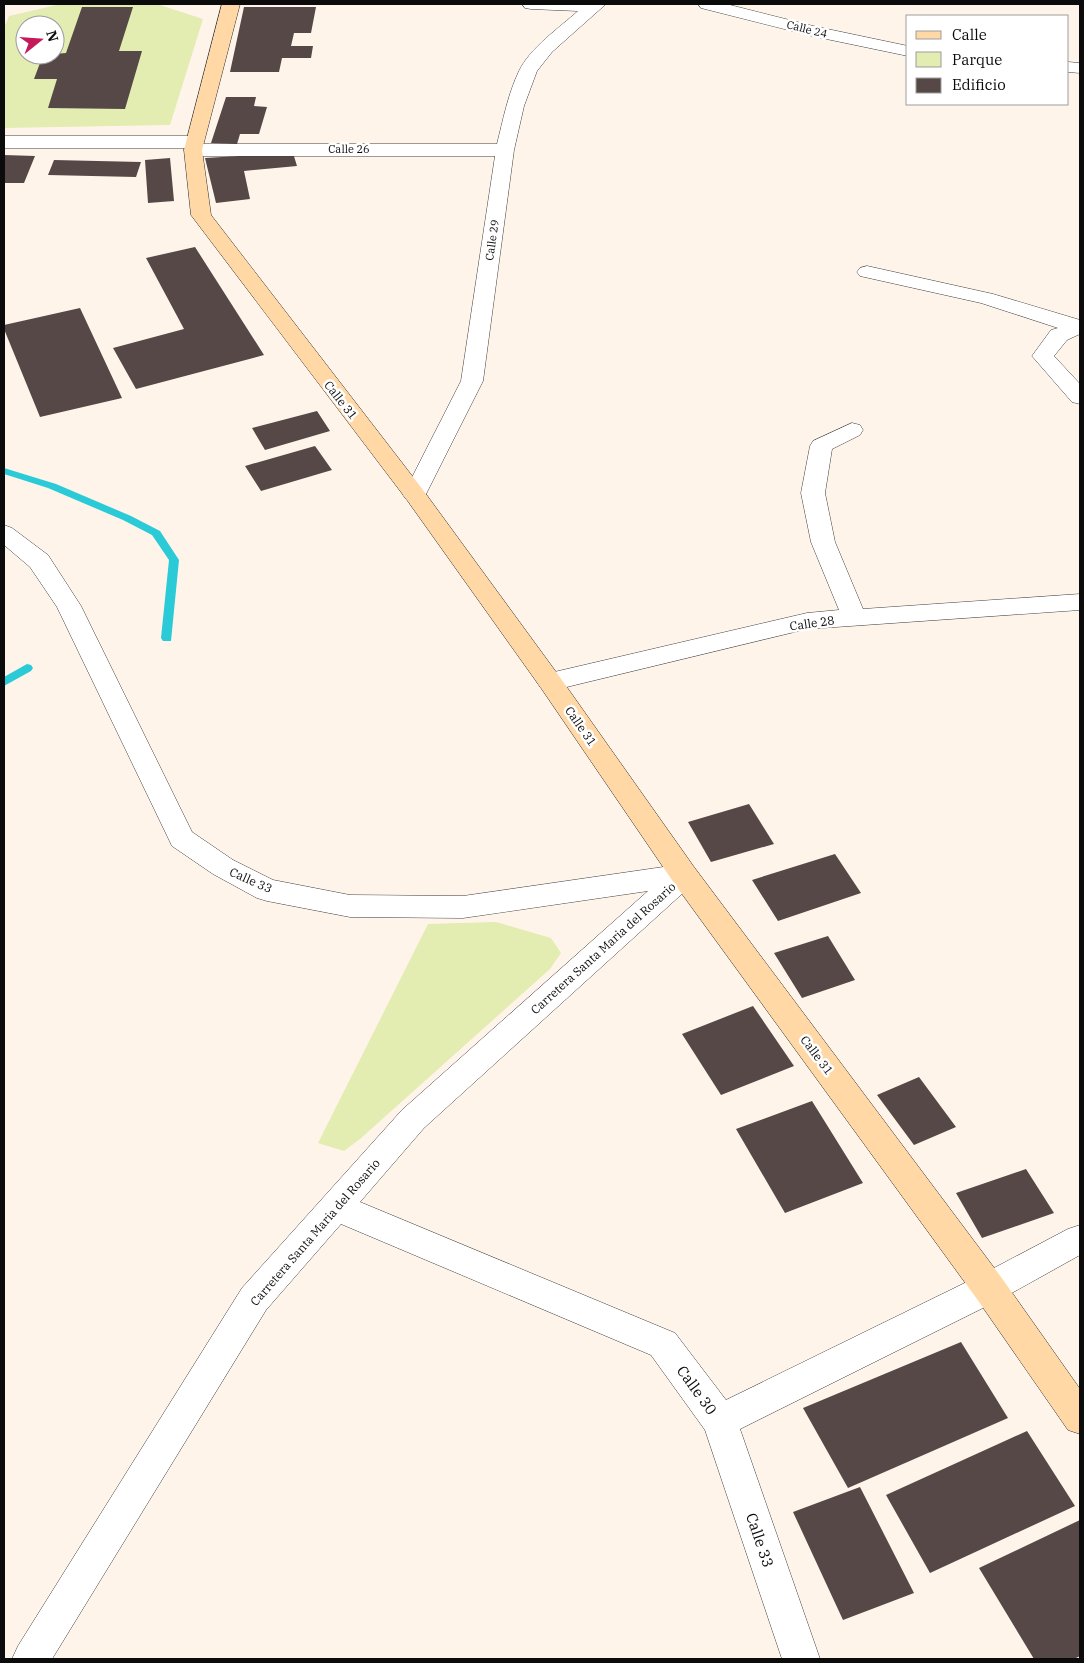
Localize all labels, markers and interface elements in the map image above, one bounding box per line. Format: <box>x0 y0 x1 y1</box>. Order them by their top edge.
north arrow <box>15 15 65 65</box>
legend <box>906 15 1069 105</box>
street label: Calle 24 <box>785 17 829 41</box>
text: Calle <box>952 25 987 44</box>
text: N <box>42 28 63 44</box>
text: Parque <box>952 50 1002 69</box>
text: Edificio <box>952 75 1006 94</box>
street label: Calle 26 <box>328 142 370 156</box>
street label: Calle 29 <box>482 219 502 261</box>
street label: Calle 31 <box>321 378 361 422</box>
street label: Calle 28 <box>789 612 835 634</box>
street label: Calle 31 <box>562 703 600 749</box>
street label: Calle 33 <box>227 864 275 896</box>
street label: Carretera Santa Maria del Rosario <box>527 879 679 1017</box>
street label: Calle 31 <box>797 1032 837 1078</box>
street label: Carretera Santa Maria del Rosario <box>247 1155 383 1309</box>
street label: Calle 30 <box>673 1362 721 1418</box>
street label: Calle 33 <box>742 1510 778 1570</box>

